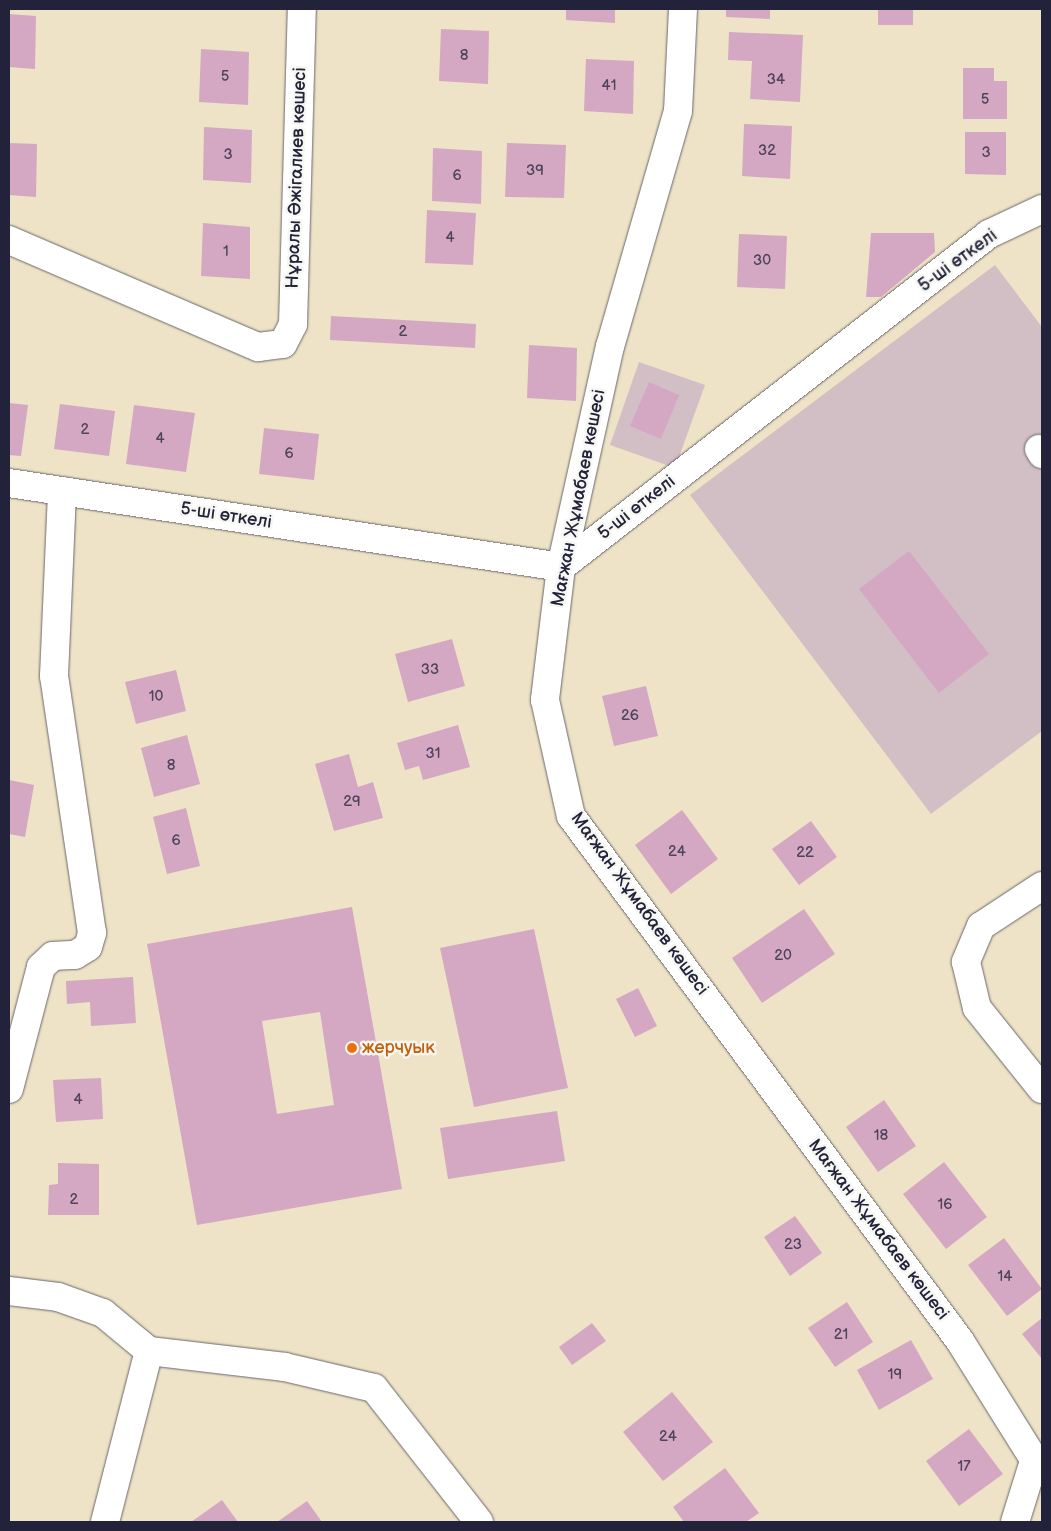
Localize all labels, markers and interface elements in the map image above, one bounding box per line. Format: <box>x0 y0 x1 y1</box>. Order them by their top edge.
house number: 8 <box>460 47 468 65</box>
street label: Нұралы Әжiгалиев көшесi <box>282 67 312 289</box>
house number: 5 <box>221 68 229 86</box>
house number: 34 <box>767 71 785 89</box>
house number: 41 <box>602 77 616 95</box>
house number: 5 <box>981 91 989 109</box>
house number: 32 <box>758 142 776 160</box>
house number: 3 <box>981 144 991 162</box>
house number: 3 <box>223 146 233 164</box>
house number: 39 <box>526 162 544 180</box>
house number: 6 <box>452 167 462 185</box>
street label: 5-ші өткелі <box>914 225 1002 297</box>
house number: 4 <box>445 229 455 247</box>
house number: 1 <box>223 243 229 261</box>
house number: 30 <box>753 252 771 270</box>
house number: 2 <box>399 323 407 341</box>
street label: Мағжан Жұмабаев көшесі <box>547 388 611 608</box>
house number: 2 <box>81 421 89 439</box>
house number: 4 <box>155 430 165 448</box>
house number: 6 <box>284 445 294 463</box>
street label: 5-ші өткелі <box>594 471 680 545</box>
street label: 5-ші өткелі <box>179 498 273 534</box>
house number: 33 <box>421 661 439 679</box>
house number: 10 <box>149 688 163 706</box>
house number: 26 <box>621 707 639 725</box>
house number: 31 <box>425 745 441 763</box>
house number: 8 <box>167 757 175 775</box>
house number: 29 <box>343 793 361 811</box>
street label: Мағжан Жұмабаев көшесі <box>565 808 713 1000</box>
house number: 6 <box>171 832 181 850</box>
house number: 24 <box>668 843 686 861</box>
house number: 22 <box>796 844 814 862</box>
house number: 20 <box>774 947 792 965</box>
place label: жерчуык <box>362 1037 435 1059</box>
marker: жерчуык <box>346 1042 358 1054</box>
house number: 4 <box>73 1091 83 1109</box>
house number: 18 <box>874 1127 888 1145</box>
street label: Мағжан Жұмабаев көшесі <box>803 1135 953 1325</box>
house number: 2 <box>70 1191 78 1209</box>
house number: 16 <box>938 1196 952 1214</box>
house number: 23 <box>784 1236 802 1254</box>
house number: 14 <box>998 1268 1012 1286</box>
house number: 21 <box>834 1326 848 1344</box>
house number: 19 <box>888 1366 902 1384</box>
house number: 24 <box>659 1428 677 1446</box>
house number: 17 <box>957 1458 971 1476</box>

